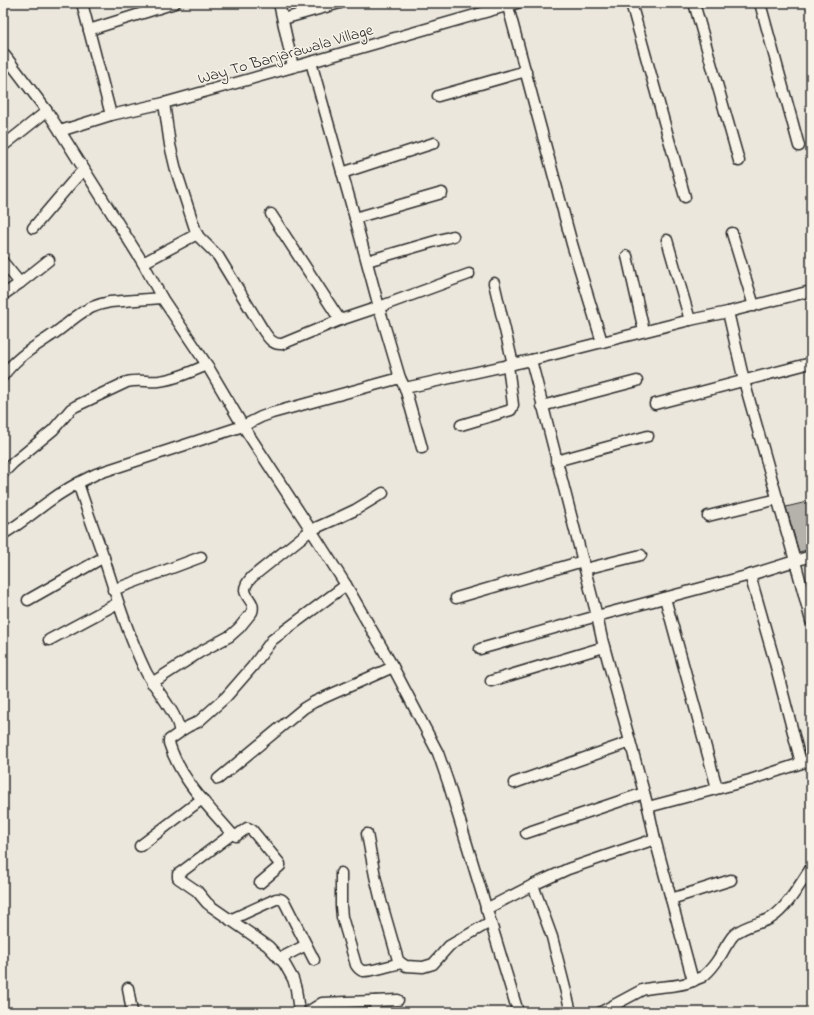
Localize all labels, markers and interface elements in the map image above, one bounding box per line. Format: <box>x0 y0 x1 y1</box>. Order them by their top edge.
street label: Way To Banjarawala Village <box>195 18 377 91</box>

